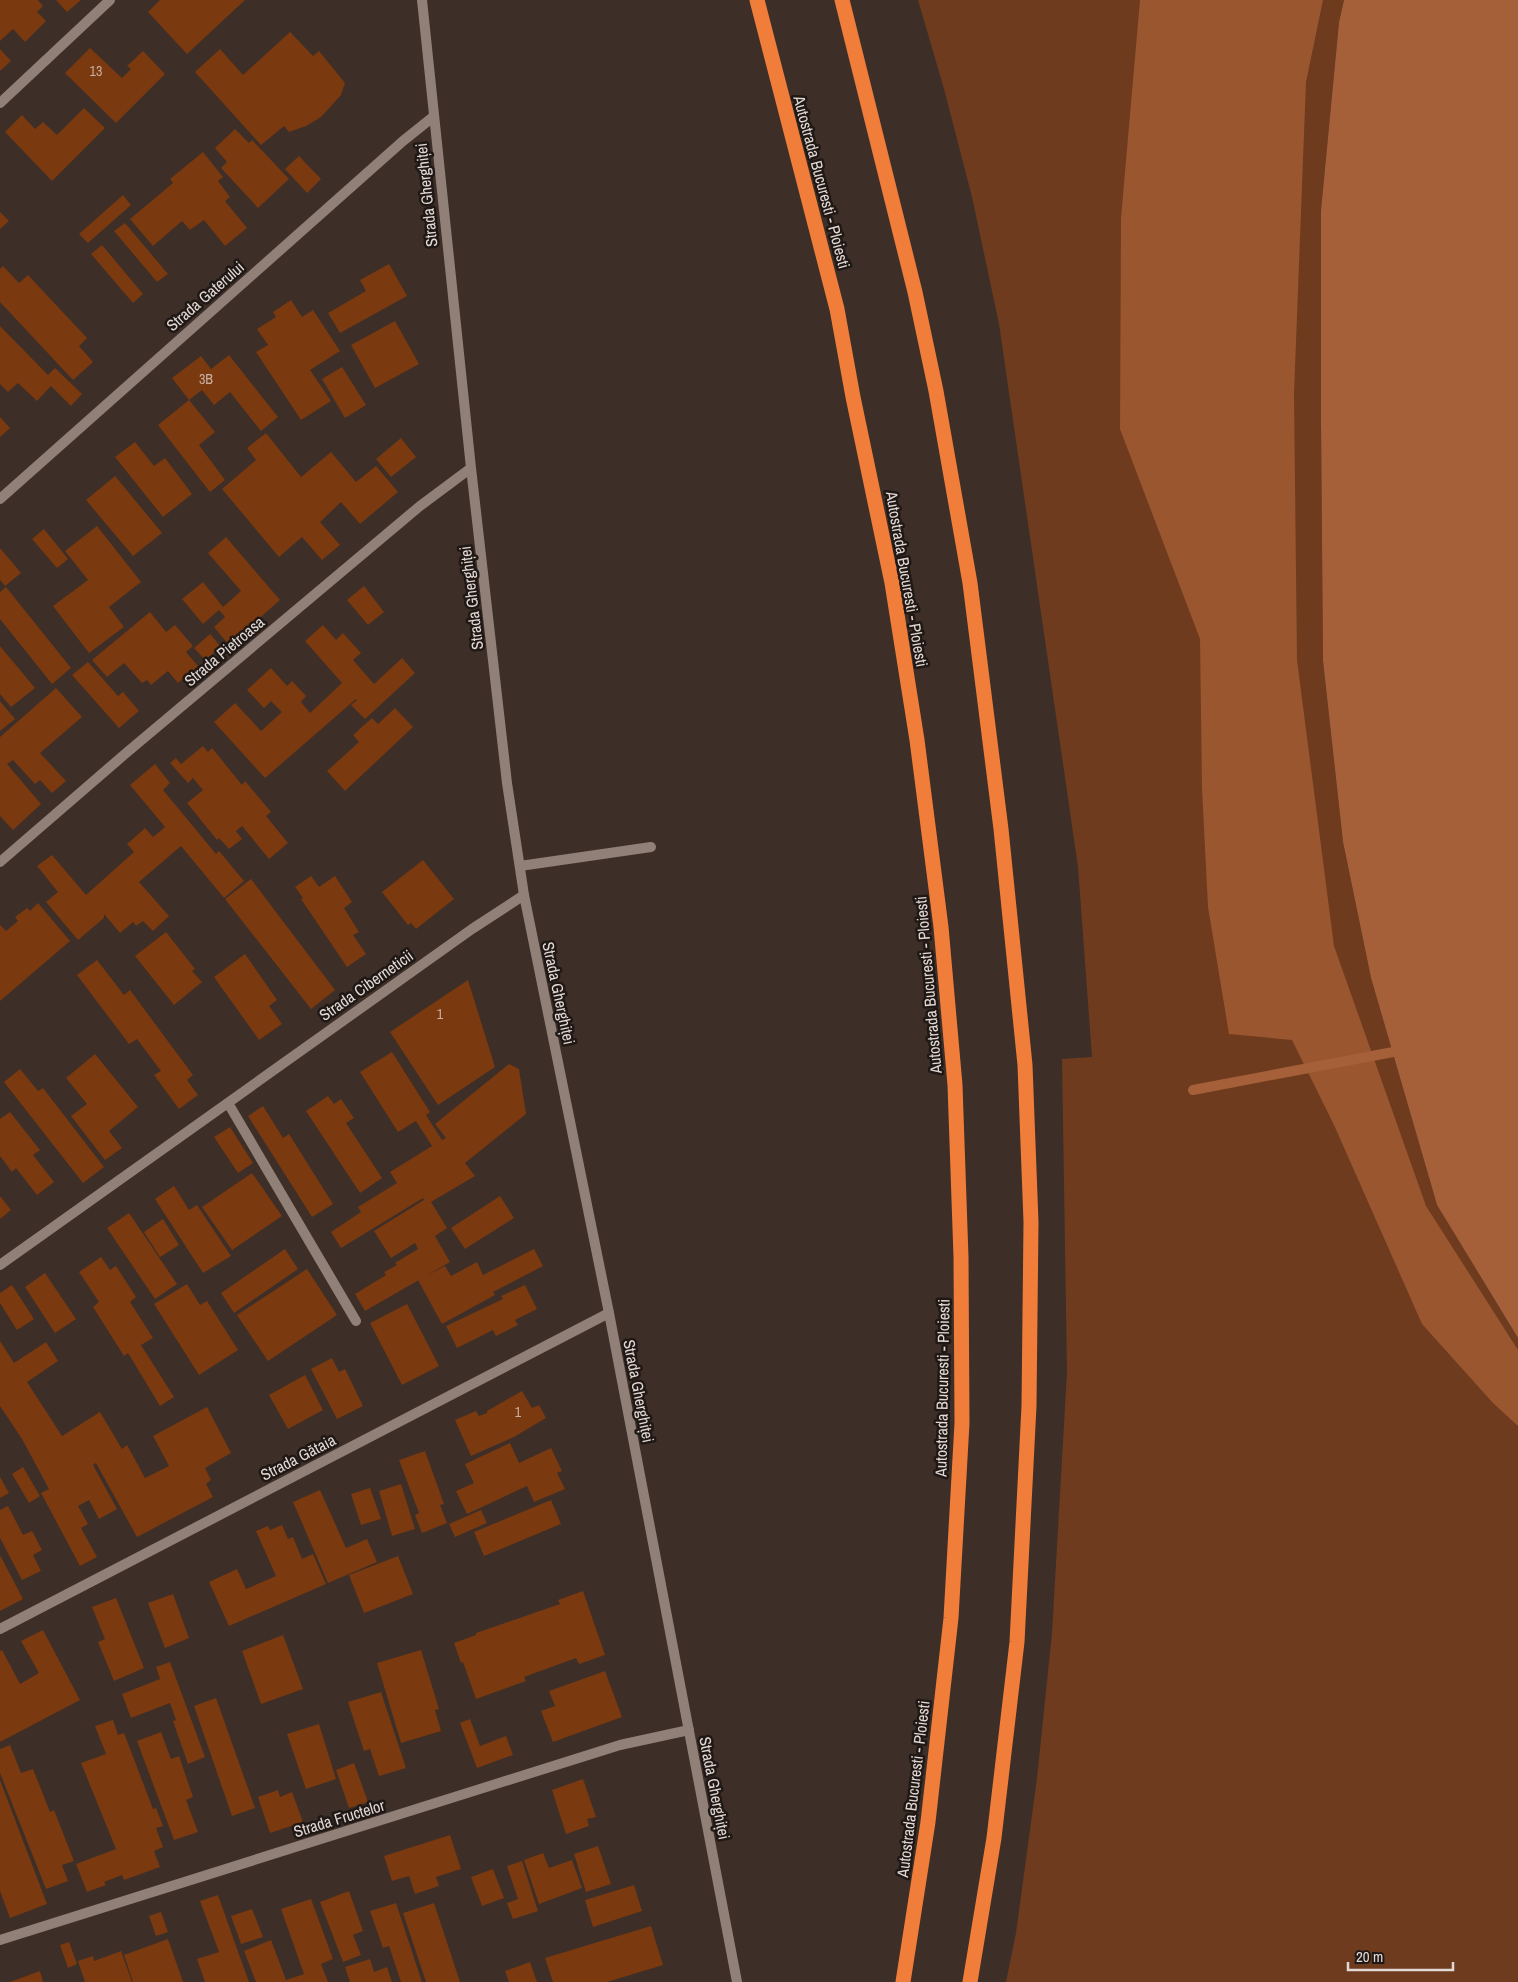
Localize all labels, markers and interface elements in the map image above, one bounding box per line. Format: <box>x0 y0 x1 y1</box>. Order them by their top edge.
house number: 13 <box>90 62 102 80</box>
street label: Autostrada Bucuresti - Ploiesti <box>788 92 856 271</box>
street label: Strada Gherghiței <box>410 142 442 248</box>
street label: Strada Gaterului <box>161 256 249 336</box>
house number: 3B <box>199 370 213 388</box>
street label: Autostrada Bucuresti - Ploiesti <box>881 488 933 669</box>
street label: Strada Gherghiței <box>454 545 488 651</box>
street label: Strada Pietroasa <box>179 610 269 691</box>
street label: Autostrada Bucuresti - Ploiesti <box>909 895 947 1076</box>
street label: Strada Gherghiței <box>537 940 581 1046</box>
street label: Strada Ciberneticii <box>315 944 417 1026</box>
house number: 1 <box>437 1005 444 1023</box>
street label: Autostrada Bucuresti - Ploiesti <box>929 1299 955 1478</box>
street label: Strada Gherghiței <box>618 1338 660 1444</box>
house number: 1 <box>515 1403 522 1421</box>
street label: Strada Gătaia <box>257 1428 340 1485</box>
street label: Autostrada Bucuresti - Ploiesti <box>891 1699 935 1880</box>
street label: Strada Gherghiței <box>694 1735 736 1841</box>
street label: Strada Fructelor <box>291 1794 388 1842</box>
scale bar <box>1348 1940 1453 1972</box>
text: 20 m <box>1356 1946 1383 1967</box>

